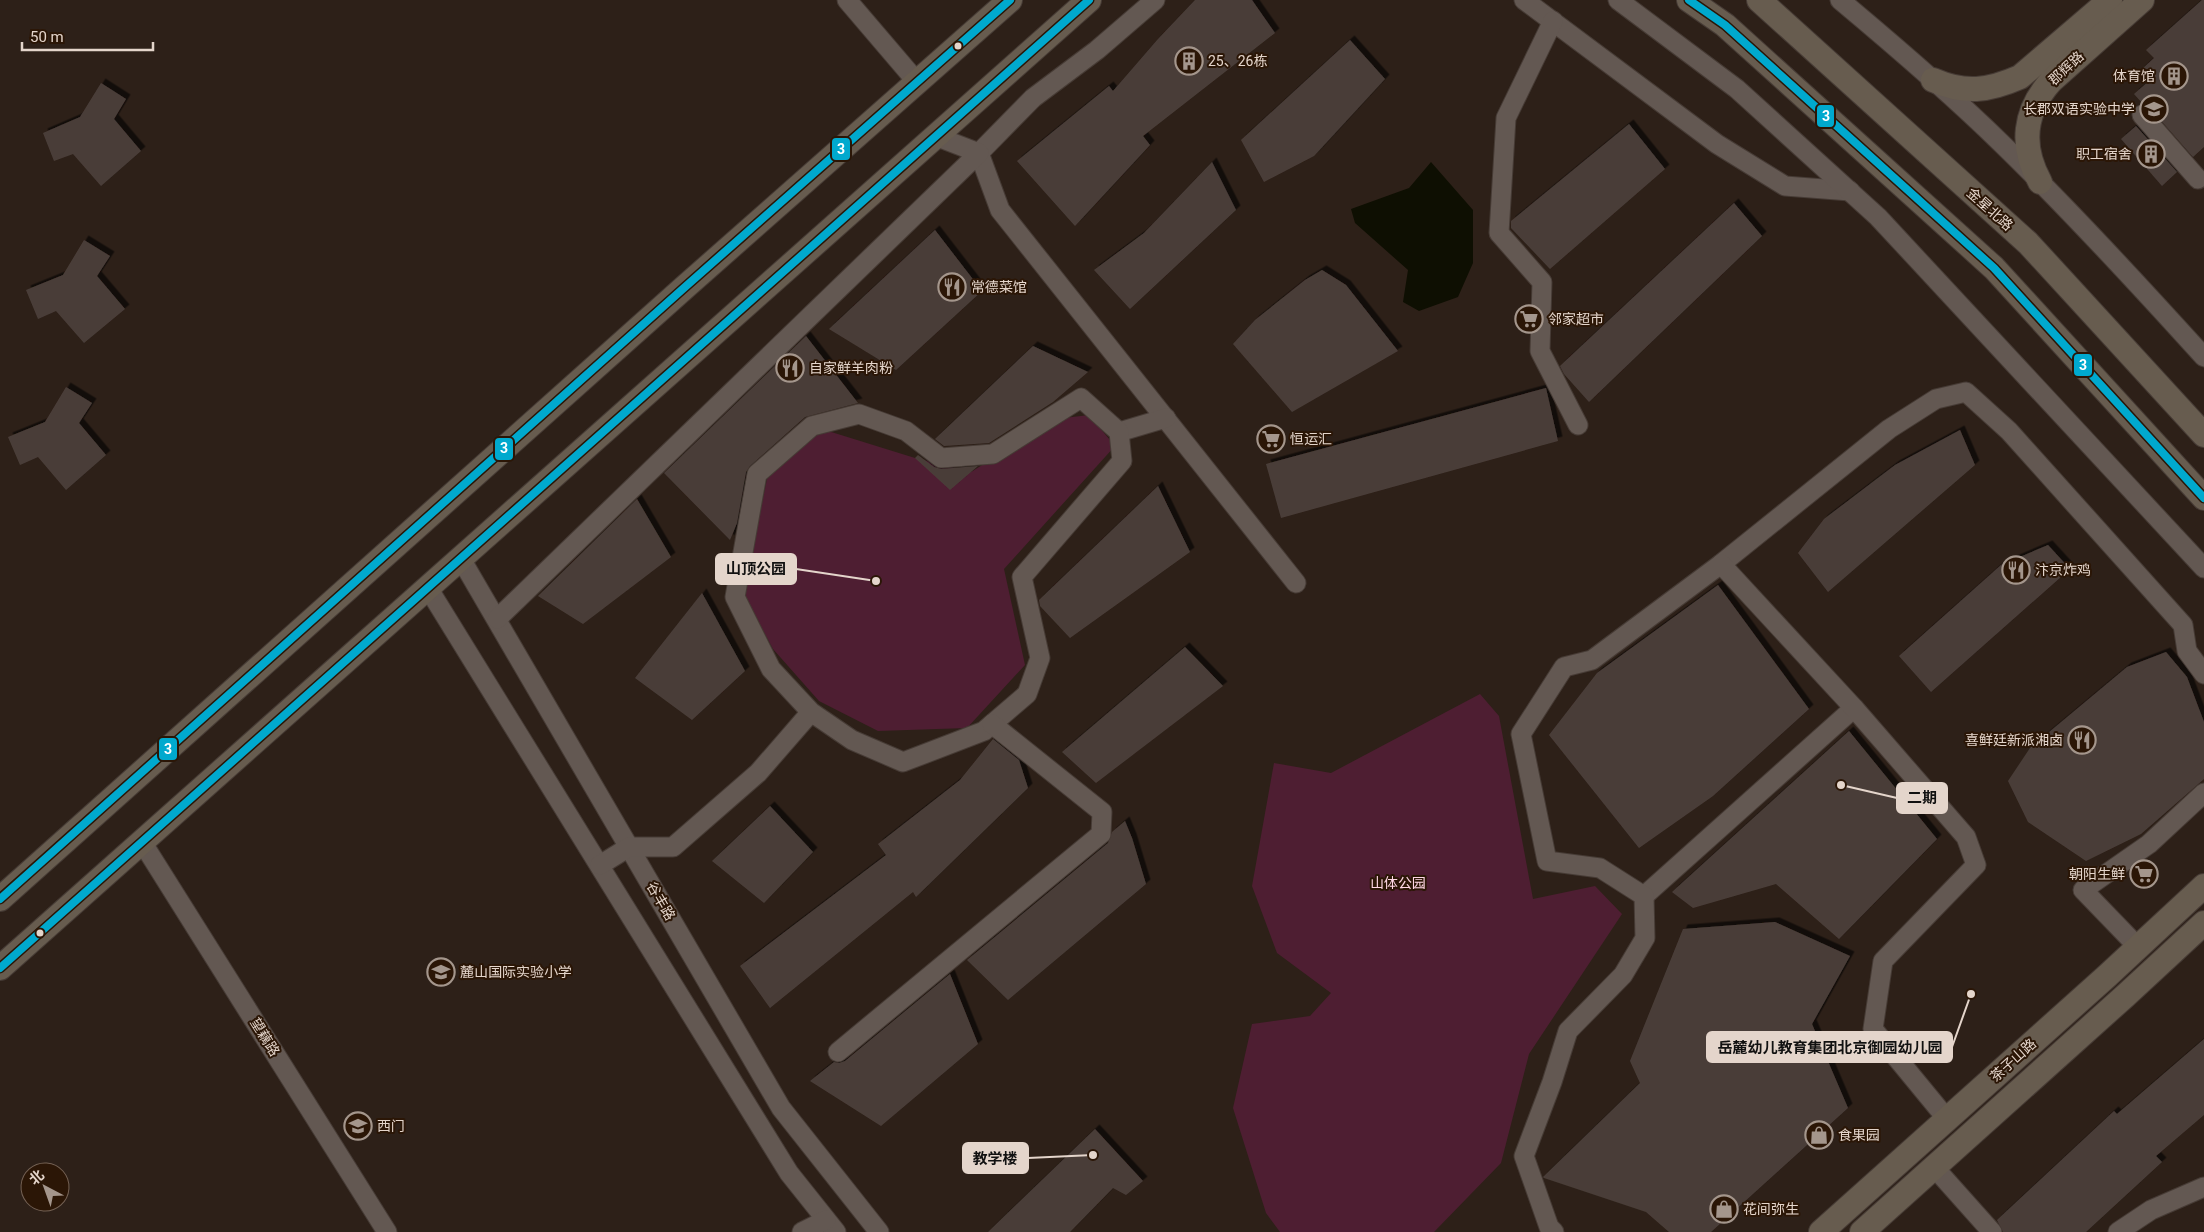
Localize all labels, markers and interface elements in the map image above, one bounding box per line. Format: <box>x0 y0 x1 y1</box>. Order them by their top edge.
scale bar <box>22 20 154 52</box>
text: 50 m <box>30 28 64 46</box>
unlabelled marker <box>953 41 963 51</box>
building icon: 25、26栋 <box>1174 46 1204 76</box>
street label: 郡辉路 <box>2045 48 2087 88</box>
place label: 25、26栋 <box>1208 53 1267 69</box>
building icon: 体育馆 <box>2159 61 2189 91</box>
place label: 体育馆 <box>2113 68 2155 84</box>
school or university icon: 长郡双语实验中学 <box>2139 94 2169 124</box>
place label: 长郡双语实验中学 <box>2023 101 2135 117</box>
line badge: 3 <box>1816 104 1835 128</box>
text: 3 <box>1822 108 1830 124</box>
line badge: 3 <box>831 137 851 161</box>
building icon: 职工宿舍 <box>2136 139 2166 169</box>
text: 3 <box>837 141 845 157</box>
place label: 职工宿舍 <box>2076 146 2132 162</box>
street label: 金星北路 <box>1964 184 2016 234</box>
restaurant icon: 常德菜馆 <box>937 272 967 302</box>
place label: 常德菜馆 <box>971 279 1027 295</box>
supermarket icon: 邻家超市 <box>1514 304 1544 334</box>
place label: 邻家超市 <box>1548 311 1604 327</box>
restaurant icon: 自家鲜羊肉粉 <box>775 353 805 383</box>
line badge: 3 <box>2073 353 2093 377</box>
text: 3 <box>2079 357 2087 373</box>
place label: 自家鲜羊肉粉 <box>809 360 893 376</box>
supermarket icon: 恒运汇 <box>1256 424 1286 454</box>
place label: 恒运汇 <box>1290 431 1332 447</box>
line badge: 3 <box>494 437 514 461</box>
text: 3 <box>500 440 508 456</box>
callout: 山顶公园 <box>716 554 796 584</box>
restaurant icon: 汴京炸鸡 <box>2001 555 2031 585</box>
text: 山顶公园 <box>726 560 786 578</box>
place label: 汴京炸鸡 <box>2035 562 2091 578</box>
restaurant icon: 喜鲜廷新派湘卤 <box>2067 725 2097 755</box>
place label: 喜鲜廷新派湘卤 <box>1965 732 2063 748</box>
line badge: 3 <box>158 737 178 761</box>
text: 3 <box>164 741 172 757</box>
callout: 二期 <box>1897 783 1947 813</box>
text: 二期 <box>1907 789 1937 807</box>
supermarket icon: 朝阳生鲜 <box>2129 859 2159 889</box>
place label: 朝阳生鲜 <box>2069 866 2125 882</box>
park label: 山体公园 <box>1370 875 1426 891</box>
street label: 谷丰路 <box>644 879 678 923</box>
unlabelled marker <box>35 928 45 938</box>
school or university icon: 麓山国际实验小学 <box>426 957 456 987</box>
place label: 麓山国际实验小学 <box>460 964 572 980</box>
street label: 望藕路 <box>247 1015 283 1059</box>
callout: 岳麓幼儿教育集团北京御园幼儿园 <box>1707 1032 1952 1062</box>
street label: 茶子山路 <box>1987 1035 2039 1085</box>
text: 岳麓幼儿教育集团北京御园幼儿园 <box>1717 1039 1943 1057</box>
school or university icon: 西门 <box>343 1111 373 1141</box>
place label: 西门 <box>377 1118 405 1134</box>
shop icon: 食果园 <box>1804 1120 1834 1150</box>
place label: 食果园 <box>1838 1127 1880 1143</box>
callout: 教学楼 <box>963 1143 1028 1173</box>
text: 教学楼 <box>972 1150 1018 1168</box>
north arrow <box>20 1162 70 1212</box>
text: 北 <box>26 1167 47 1188</box>
shop icon: 花间弥生 <box>1709 1194 1739 1224</box>
place label: 花间弥生 <box>1743 1201 1799 1217</box>

